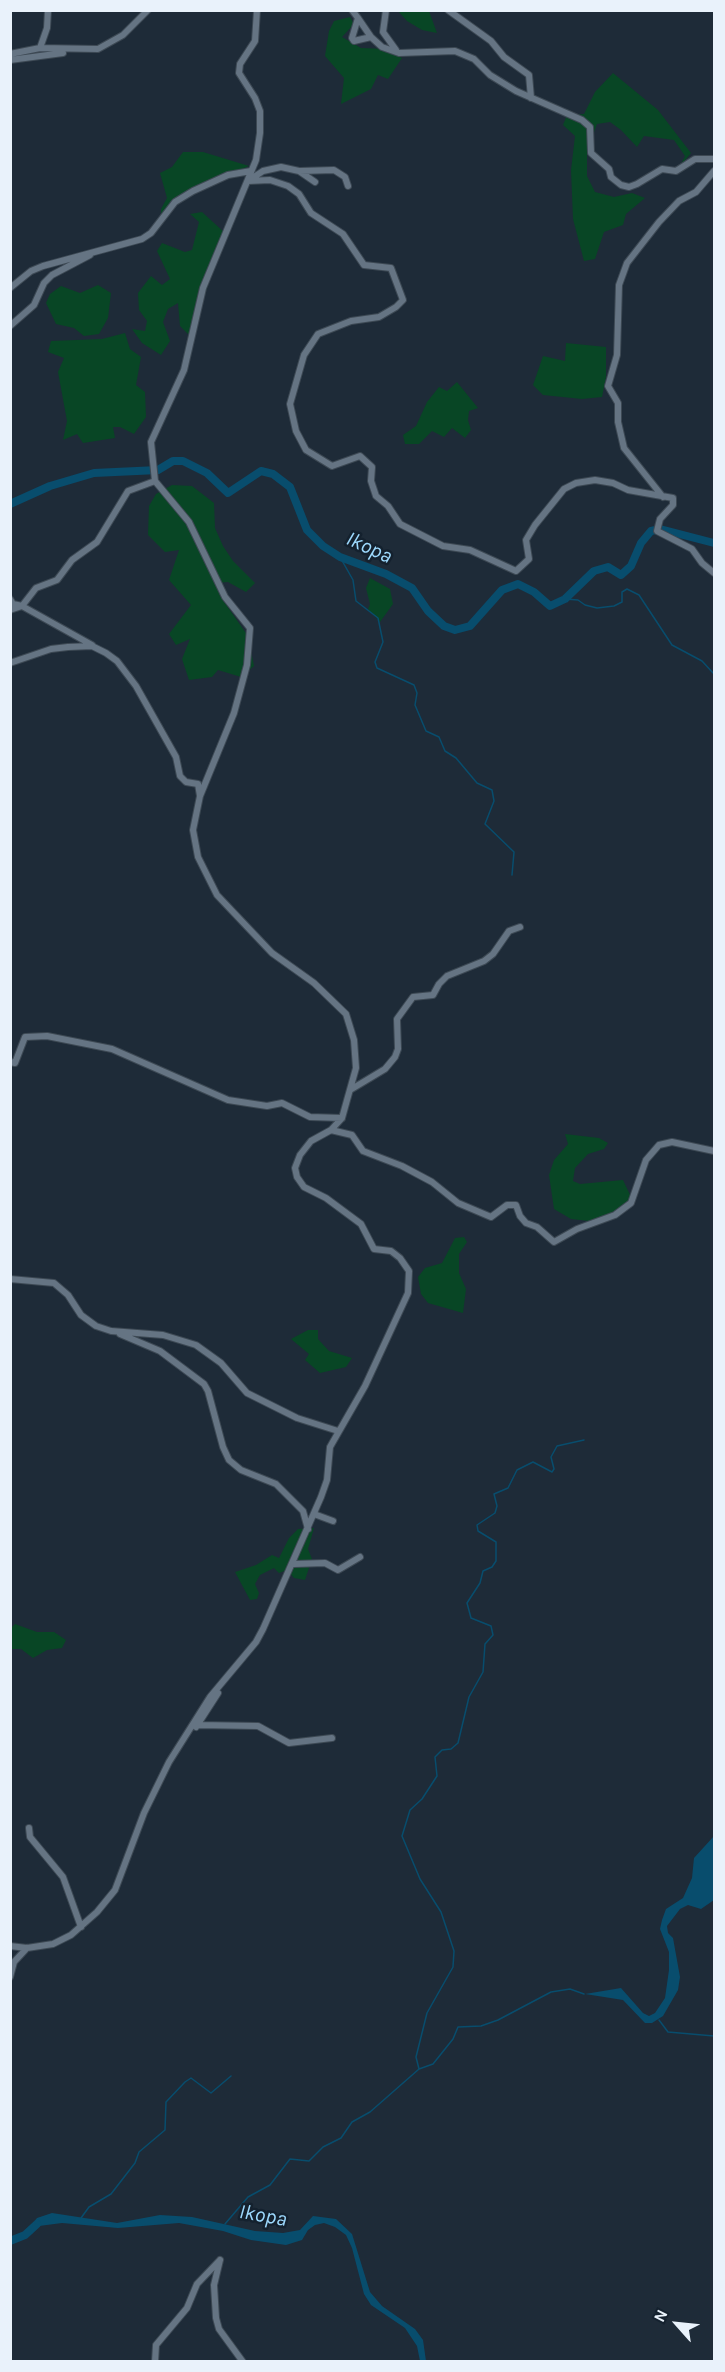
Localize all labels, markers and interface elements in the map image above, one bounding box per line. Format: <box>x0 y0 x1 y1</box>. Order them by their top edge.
water label: Ikopa <box>342 526 396 570</box>
water label: Ikopa <box>237 2199 289 2233</box>
north arrow <box>647 2294 707 2354</box>
text: N <box>649 2306 672 2325</box>

